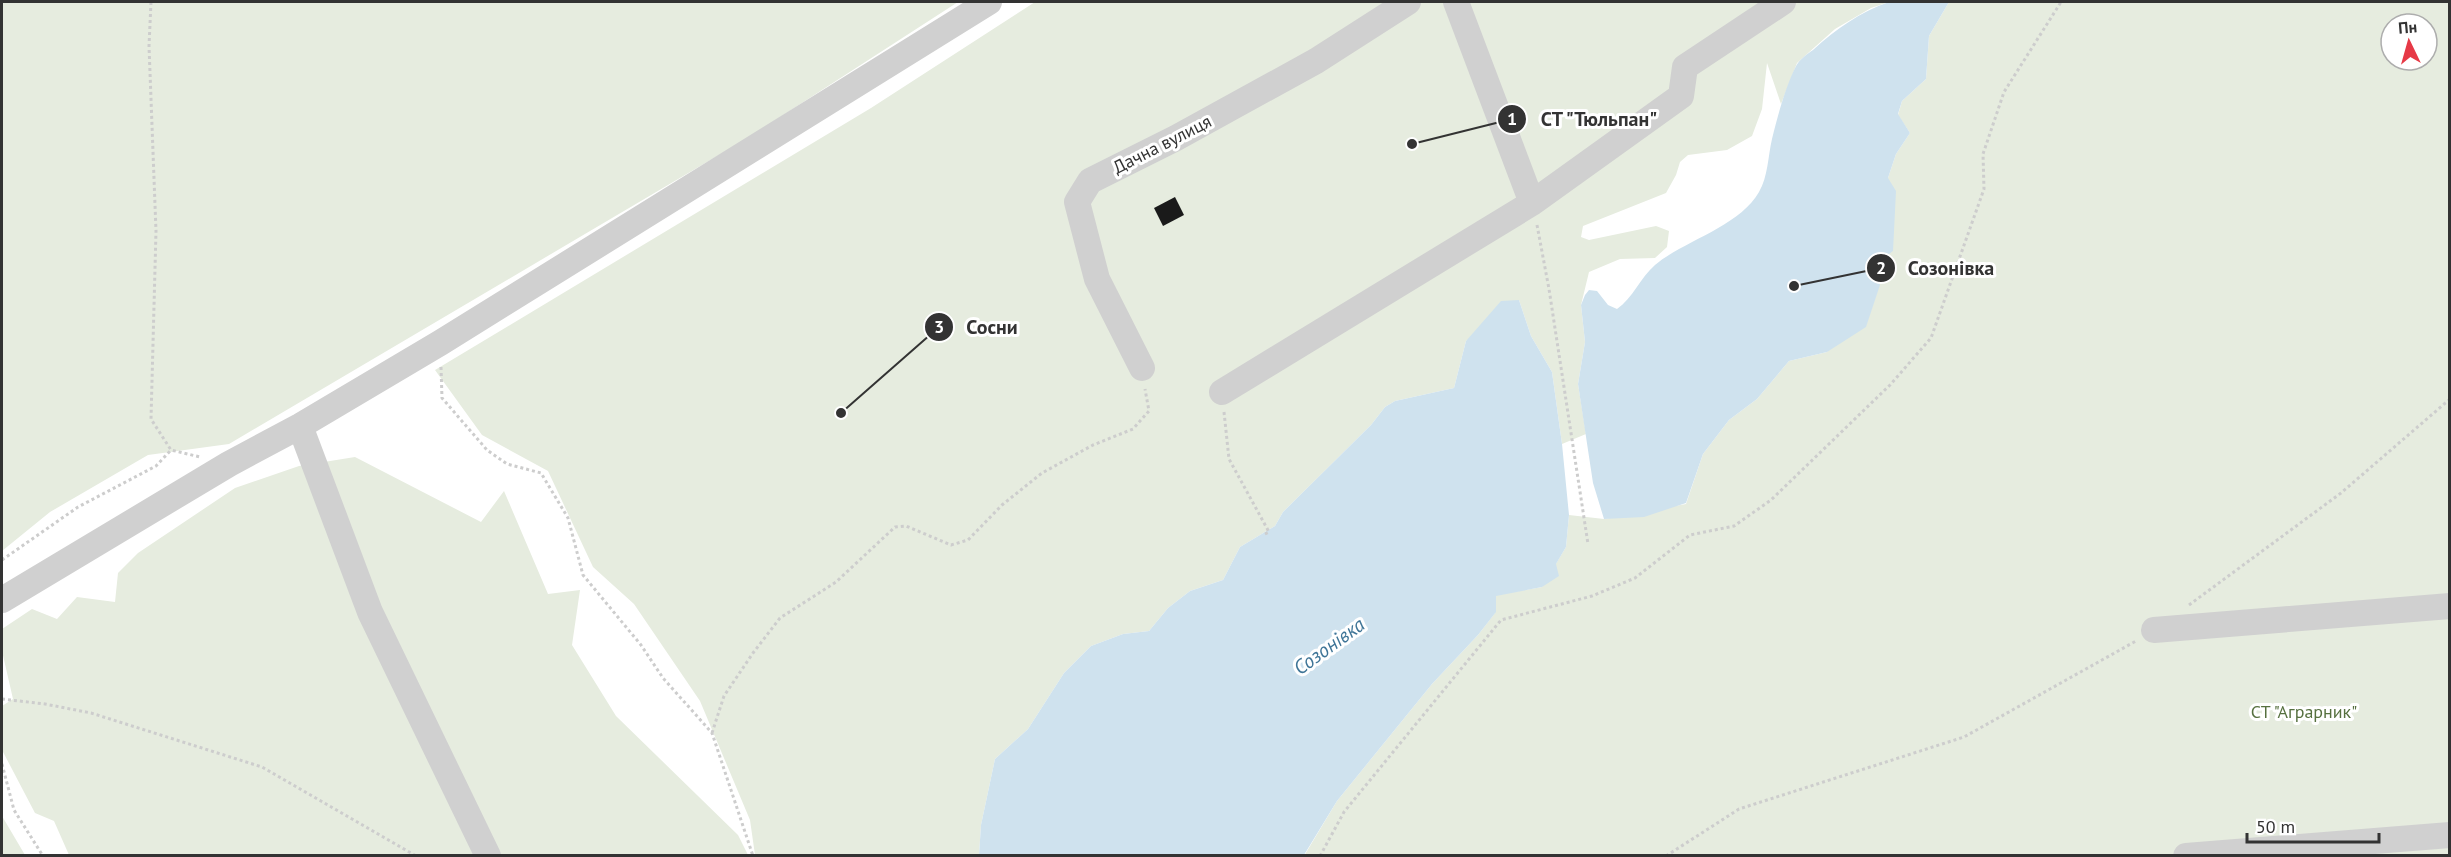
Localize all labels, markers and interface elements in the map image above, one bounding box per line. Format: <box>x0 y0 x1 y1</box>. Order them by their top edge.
north arrow <box>2379 12 2439 72</box>
text: Пн <box>2397 16 2418 38</box>
callout: СТ "Тюльпан" <box>1497 100 1670 138</box>
text: СТ "Тюльпан" <box>1541 106 1657 132</box>
text: 1 <box>1507 107 1517 130</box>
street label: Дачна вулиця <box>1109 109 1215 179</box>
callout: Созонівка <box>1866 249 2006 287</box>
text: Созонівка <box>1908 255 1994 281</box>
text: 2 <box>1876 256 1886 279</box>
callout: Сосни <box>924 308 1030 346</box>
text: Сосни <box>966 314 1018 340</box>
text: 3 <box>934 315 944 338</box>
water label: Созонівка <box>1288 611 1370 681</box>
park label: СТ "Аграрник" <box>2251 700 2357 723</box>
scale bar <box>2247 806 2379 844</box>
text: 50 m <box>2256 815 2295 838</box>

